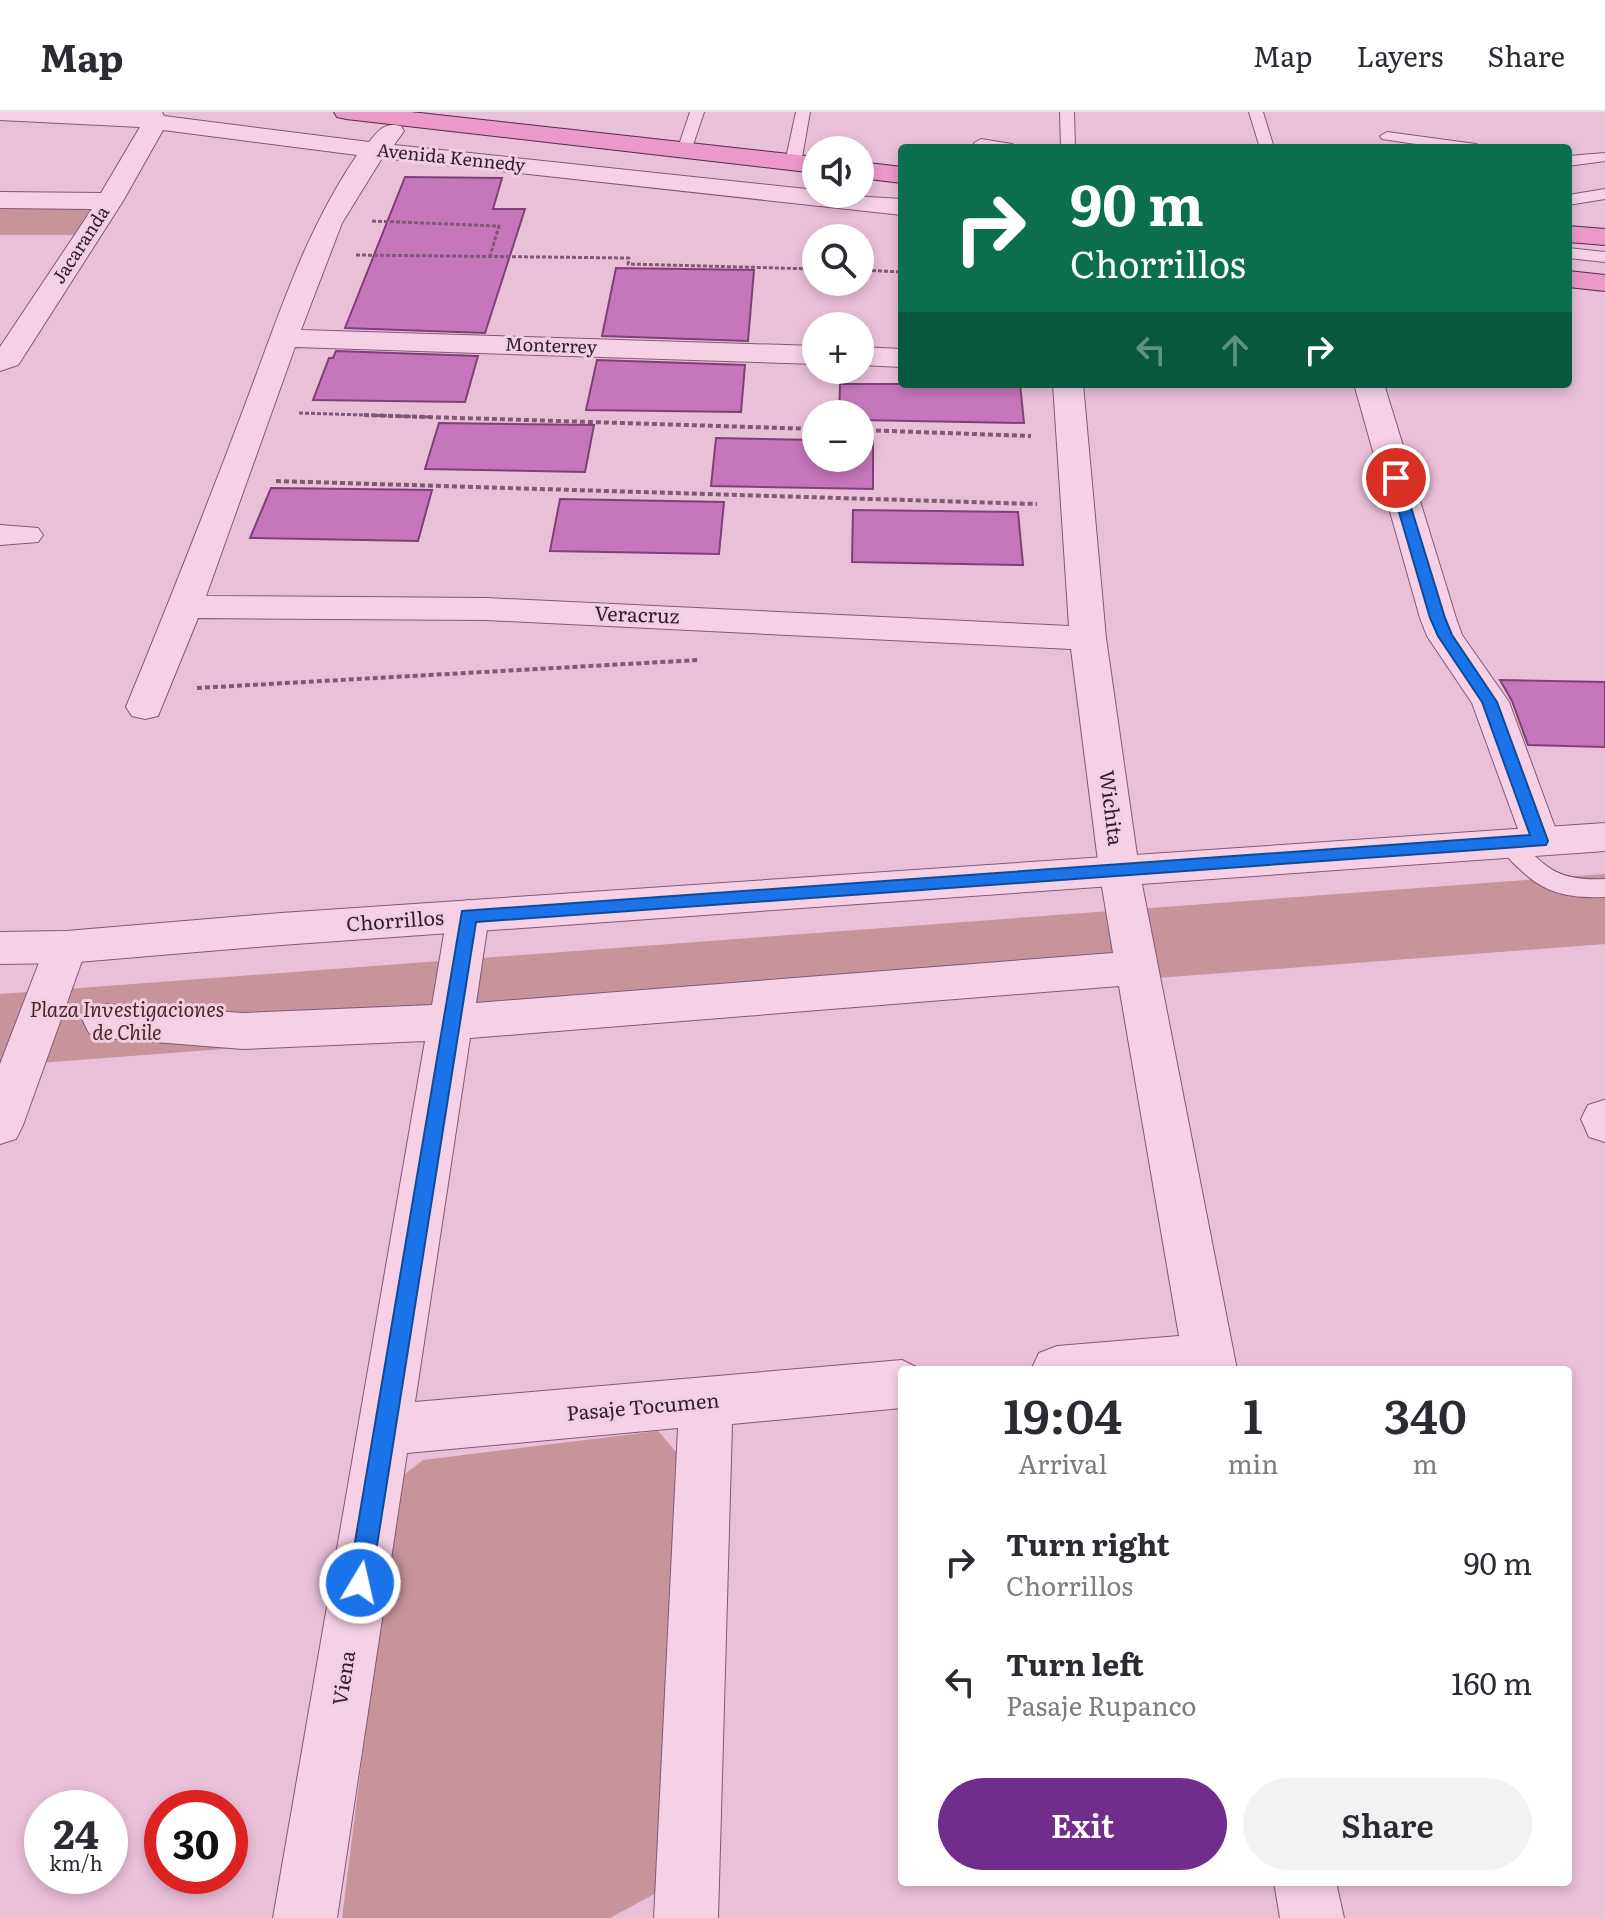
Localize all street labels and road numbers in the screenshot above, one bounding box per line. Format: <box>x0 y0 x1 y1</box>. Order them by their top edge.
street label: Avenida Kennedy <box>376 135 527 178</box>
street label: Jacaranda <box>44 200 115 288</box>
street label: Monterrey <box>505 329 598 360</box>
street label: Veracruz <box>594 597 680 629</box>
street label: Wichita <box>1093 768 1133 847</box>
street label: Chorrillos <box>345 901 445 937</box>
street label: Pasaje Tocumen <box>565 1383 720 1427</box>
street label: Viena <box>323 1648 361 1707</box>

